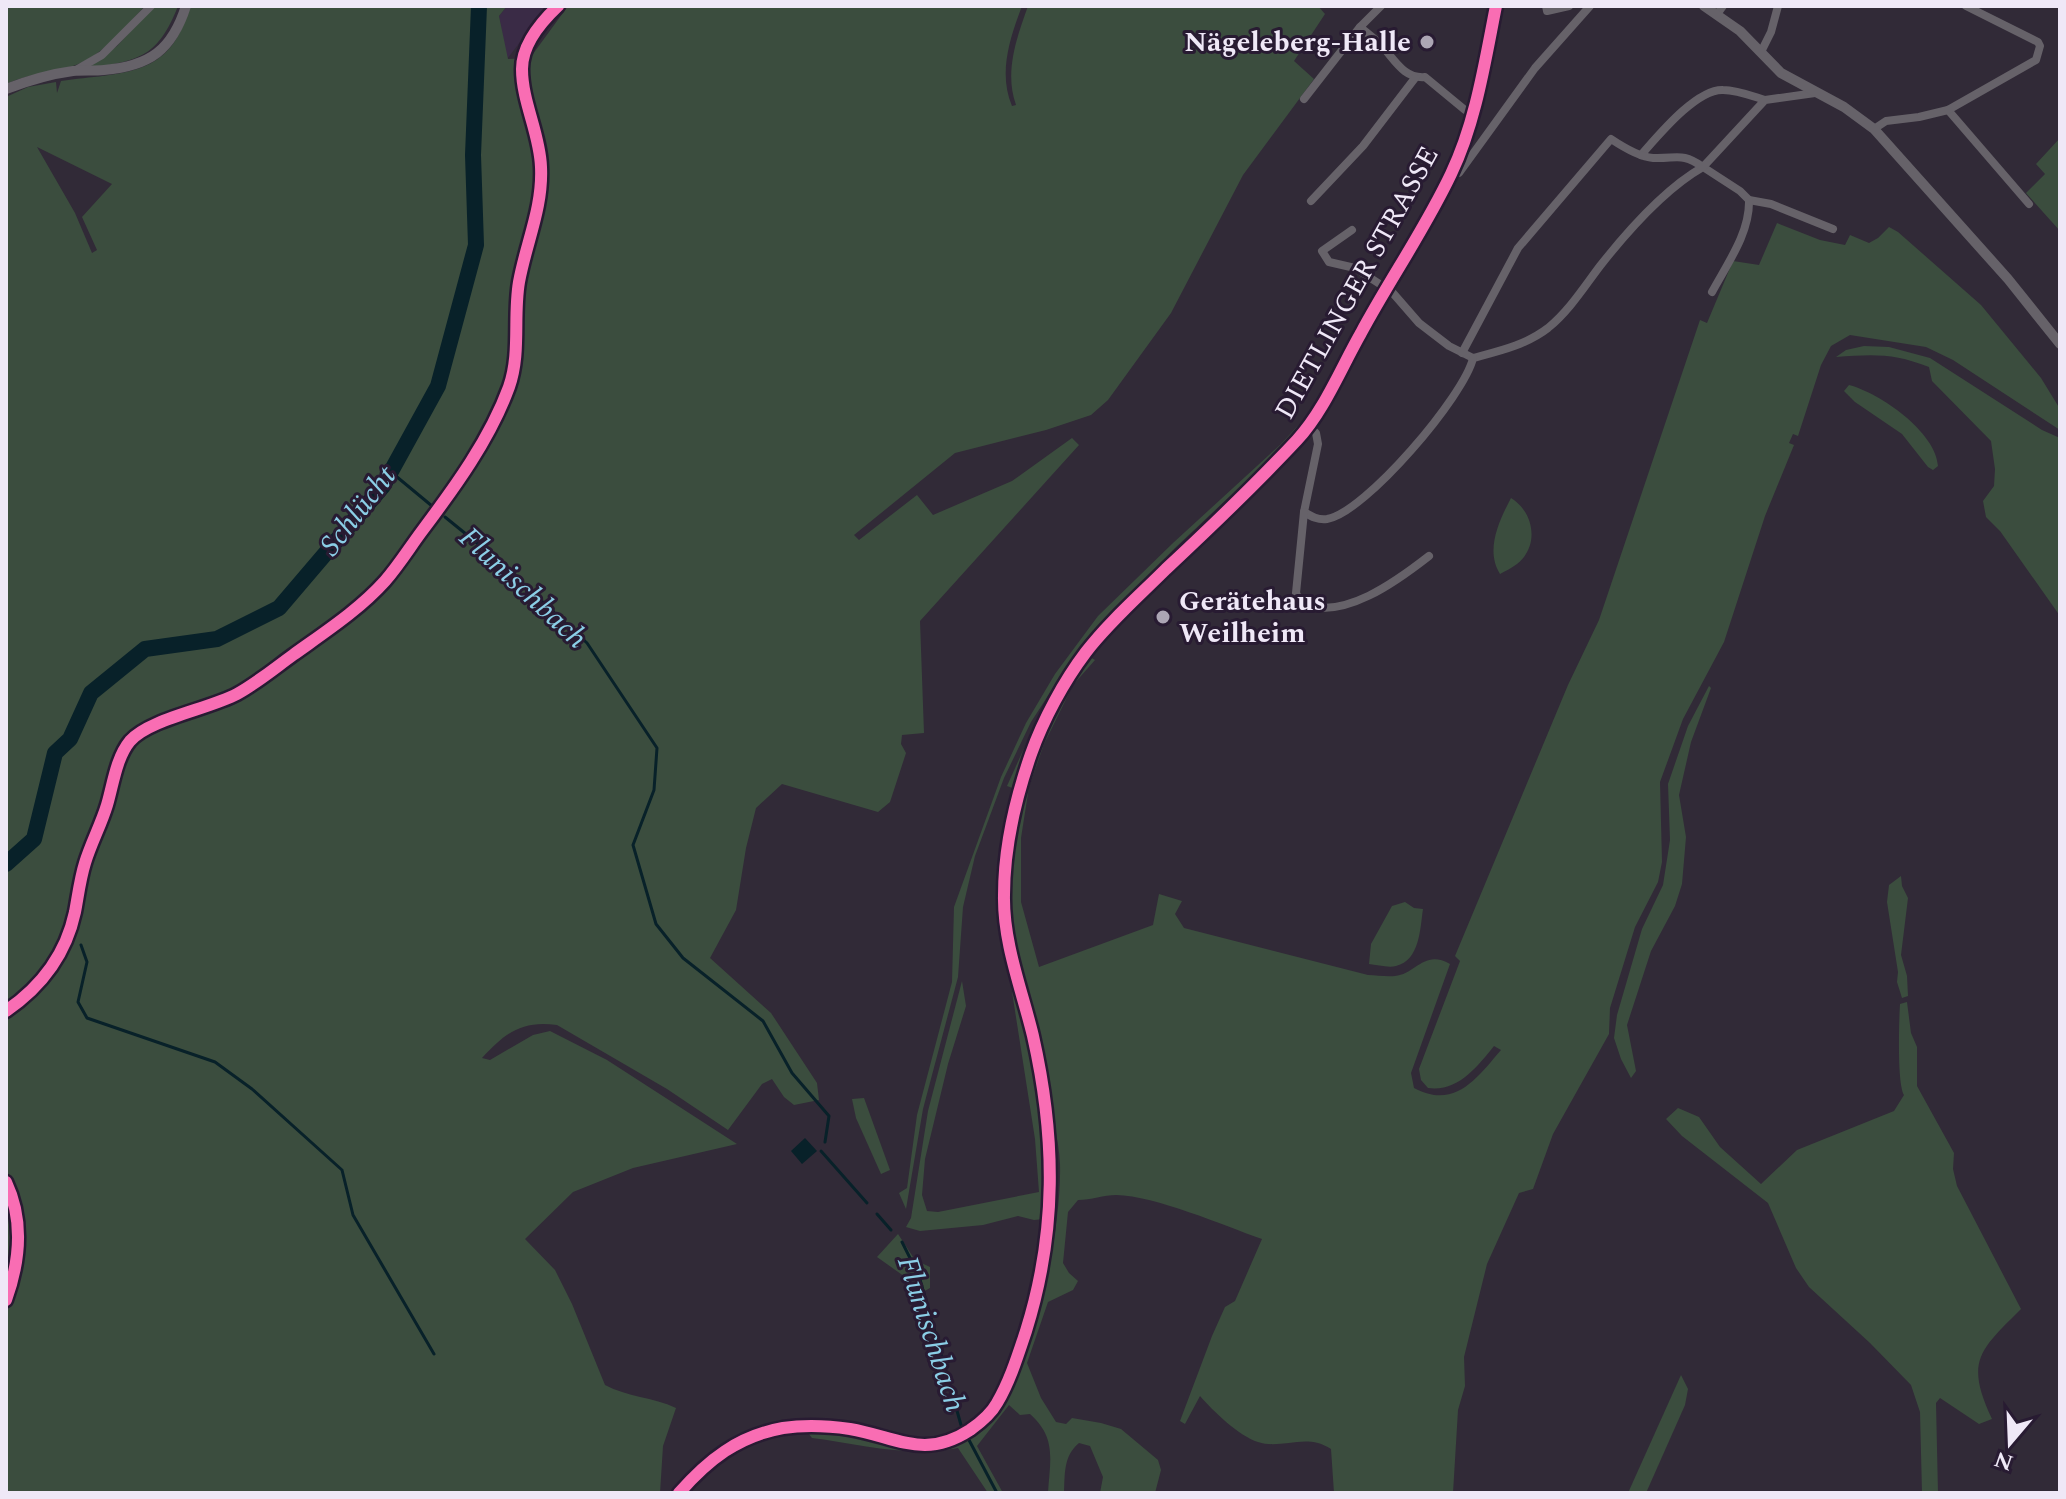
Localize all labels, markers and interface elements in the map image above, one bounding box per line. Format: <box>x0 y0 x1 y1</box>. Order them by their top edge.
place label: Nägeleberg-Halle <box>1184 21 1411 64</box>
marker: Nägeleberg-Halle <box>1418 33 1436 51</box>
street label: DIETLINGER STRASSE <box>1264 138 1450 428</box>
water label: Schlücht <box>308 455 408 566</box>
water label: Flunischbach <box>448 516 598 660</box>
place label: Gerätehaus Weilheim <box>1179 580 1326 655</box>
marker: Gerätehaus Weilheim <box>1154 608 1172 626</box>
water label: Flunischbach <box>884 1250 978 1418</box>
north arrow <box>1970 1403 2050 1483</box>
text: N <box>1990 1442 2018 1479</box>

